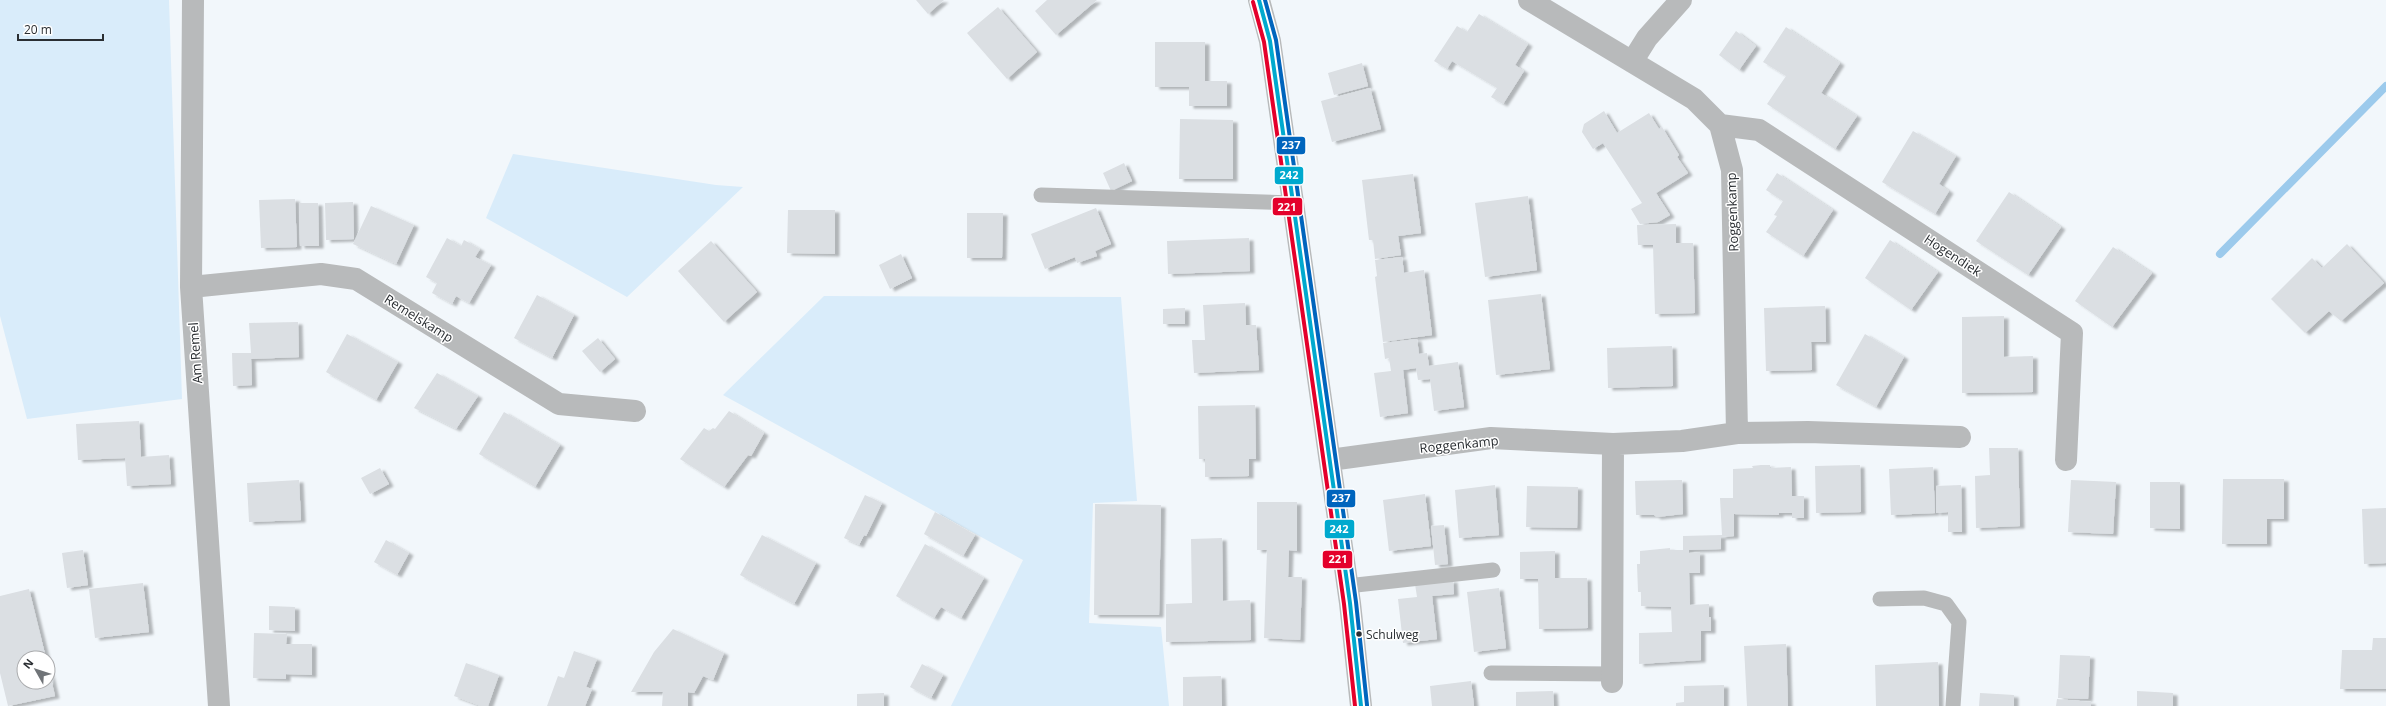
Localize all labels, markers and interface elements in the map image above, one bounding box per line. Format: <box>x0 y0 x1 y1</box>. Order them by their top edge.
scale bar <box>18 16 103 42</box>
text: 20 m <box>24 21 52 38</box>
line badge: 237 <box>1276 136 1306 155</box>
text: 237 <box>1282 137 1300 152</box>
line badge: 242 <box>1274 166 1304 185</box>
text: 242 <box>1280 167 1298 182</box>
street label: Roggenkamp <box>1722 172 1742 252</box>
line badge: 221 <box>1272 197 1303 216</box>
text: 221 <box>1278 199 1296 214</box>
street label: Hogendiek <box>1921 230 1985 280</box>
street label: Remelskamp <box>381 290 457 346</box>
street label: Am Remel <box>184 322 206 384</box>
street label: Roggenkamp <box>1419 431 1499 457</box>
line badge: 237 <box>1326 489 1356 508</box>
text: 237 <box>1332 490 1350 505</box>
line badge: 242 <box>1324 519 1355 539</box>
text: 242 <box>1330 521 1348 536</box>
line badge: 221 <box>1322 550 1353 569</box>
text: 221 <box>1329 551 1347 566</box>
place label: Schulweg <box>1366 626 1419 643</box>
marker: Schulweg <box>1354 629 1364 639</box>
north arrow <box>16 650 56 690</box>
text: N <box>19 655 36 672</box>

